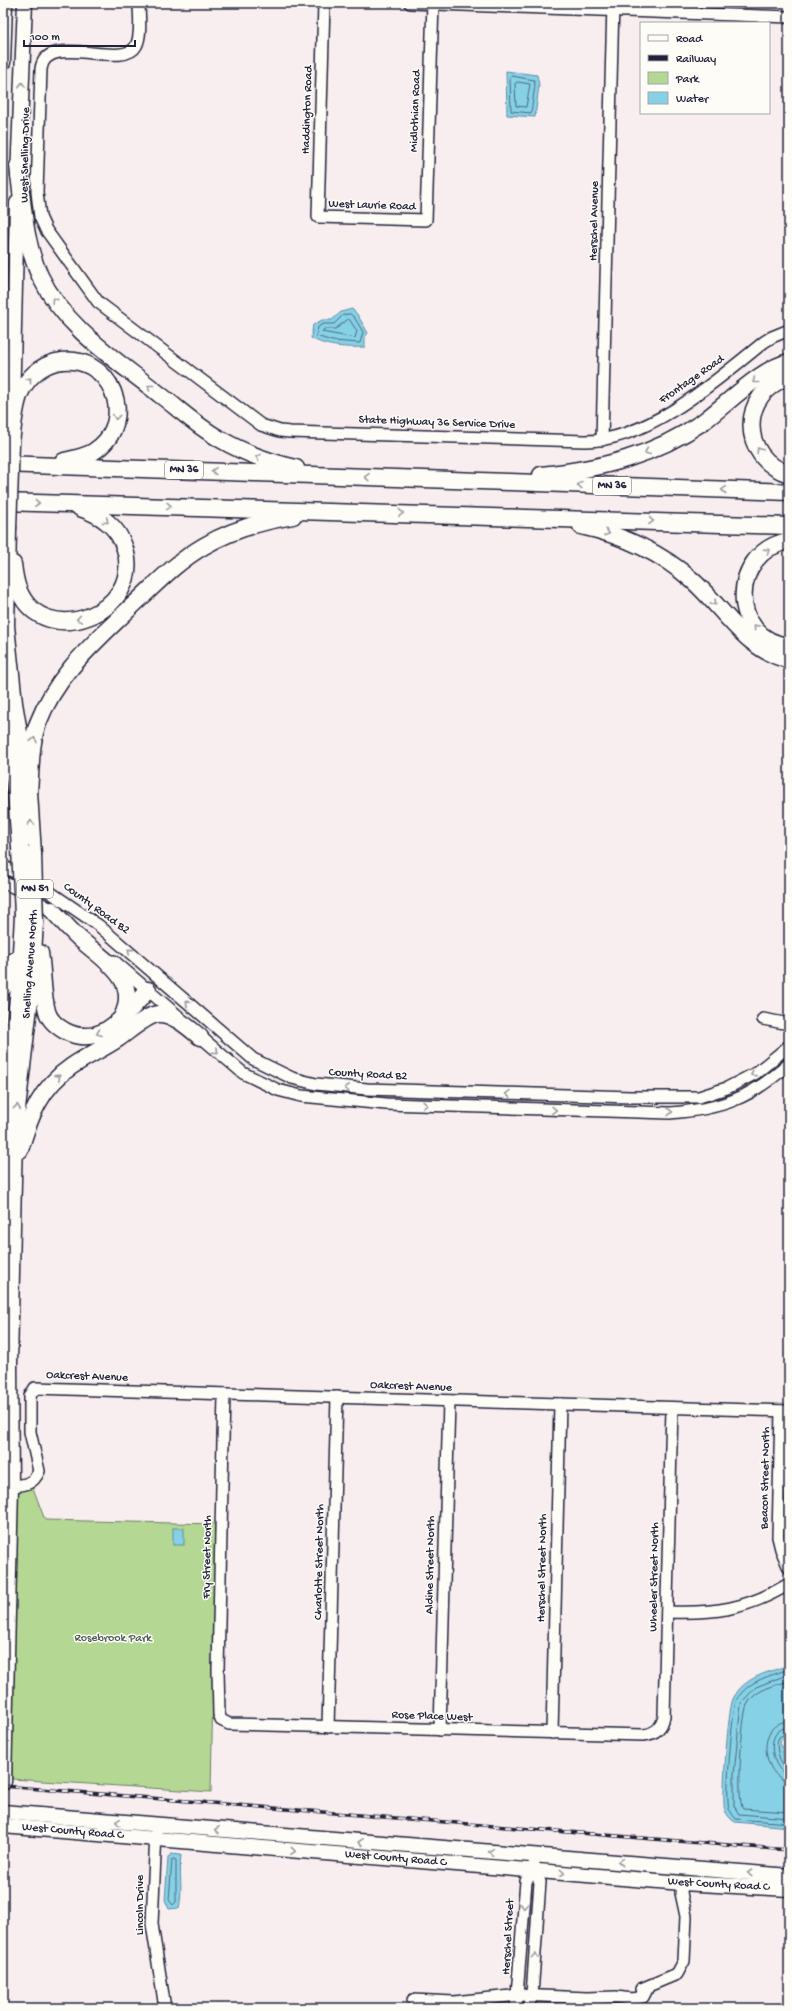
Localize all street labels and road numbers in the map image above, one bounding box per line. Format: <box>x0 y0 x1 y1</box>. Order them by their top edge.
street label: Haddington Road <box>299 65 317 155</box>
street label: Midlothian Road <box>408 69 424 152</box>
street label: West Snelling Drive <box>18 106 34 203</box>
street label: Herschel Avenue <box>587 180 603 261</box>
street label: West Laurie Road <box>328 197 417 215</box>
street label: Frontage Road <box>656 352 728 408</box>
street label: State Highway 36 Service Drive <box>358 413 516 433</box>
road number: MN 36 <box>165 461 203 479</box>
road number: MN 36 <box>593 477 631 495</box>
road number: MN 51 <box>17 880 53 898</box>
street label: County Road B2 <box>60 880 132 938</box>
street label: Snelling Avenue North <box>20 908 42 1019</box>
street label: County Road B2 <box>328 1066 408 1084</box>
street label: Oakcrest Avenue <box>46 1369 129 1385</box>
street label: Oakcrest Avenue <box>370 1379 453 1395</box>
street label: Beacon Street North <box>758 1426 774 1530</box>
street label: Charlotte Street North <box>312 1503 328 1620</box>
street label: Herschel Street North <box>535 1513 551 1622</box>
street label: Fry Street North <box>200 1515 216 1600</box>
street label: Aldine Street North <box>423 1515 439 1614</box>
street label: Wheeler Street North <box>647 1522 663 1632</box>
street label: Rose Place West <box>391 1709 474 1725</box>
street label: West County Road C <box>21 1821 126 1843</box>
street label: West County Road C <box>344 1848 448 1870</box>
street label: Lincoln Drive <box>134 1874 148 1935</box>
street label: West County Road C <box>667 1875 771 1895</box>
street label: Herschel Street <box>500 1898 518 1975</box>

